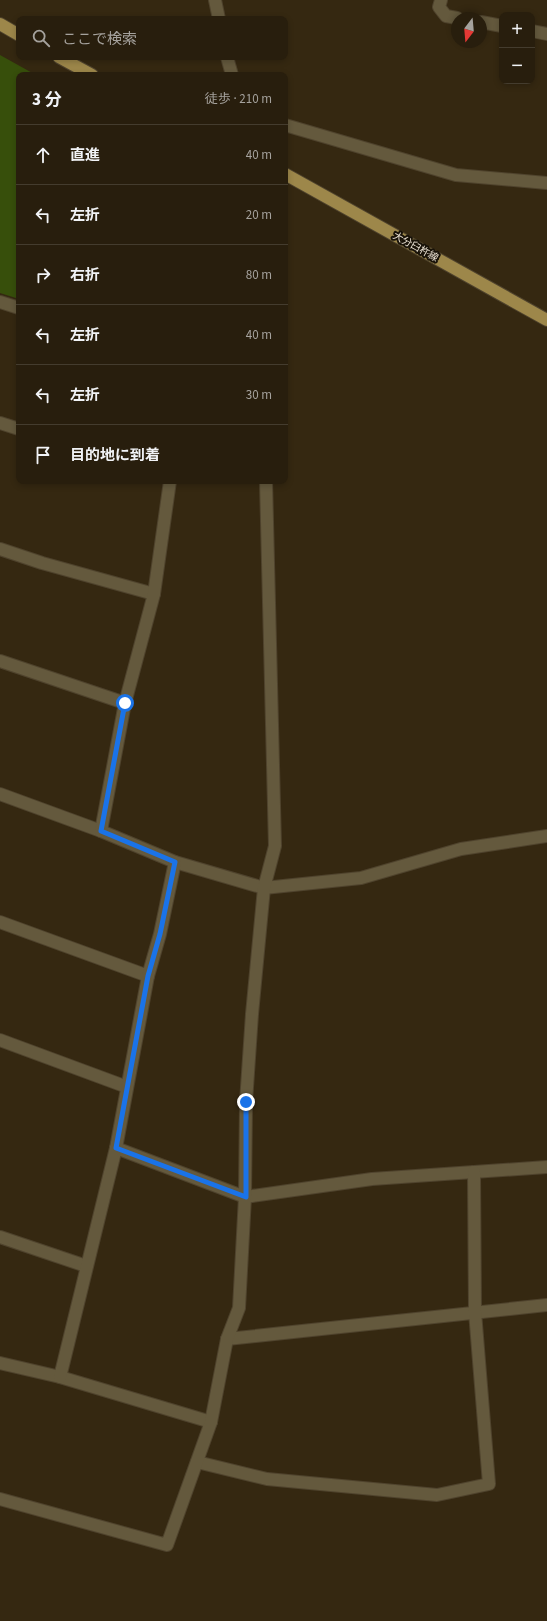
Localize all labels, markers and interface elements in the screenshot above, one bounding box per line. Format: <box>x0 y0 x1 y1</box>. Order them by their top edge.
north arrow <box>451 12 487 48</box>
map controls <box>499 12 535 84</box>
button: + <box>499 12 535 48</box>
search box <box>16 16 288 60</box>
icon: search <box>30 27 52 49</box>
text: ここで検索 <box>62 29 137 50</box>
button: − <box>499 48 535 84</box>
text: 3 分 <box>32 88 61 112</box>
text: 徒歩 · 210 m <box>205 90 272 108</box>
icon: ahead <box>32 144 54 166</box>
text: 直進 <box>70 145 100 166</box>
text: 40 m <box>246 146 272 164</box>
icon: left <box>32 204 54 226</box>
text: 左折 <box>70 205 100 226</box>
text: 20 m <box>246 206 272 224</box>
street label: 大分臼杵線 <box>390 229 441 265</box>
icon: right <box>32 264 54 286</box>
text: 右折 <box>70 265 100 286</box>
text: 80 m <box>246 266 272 284</box>
icon: left <box>32 324 54 346</box>
text: 左折 <box>70 325 100 346</box>
text: 40 m <box>246 326 272 344</box>
icon: left <box>32 384 54 406</box>
text: 左折 <box>70 385 100 406</box>
text: 30 m <box>246 386 272 404</box>
icon: arrive <box>32 444 54 466</box>
text: 目的地に到着 <box>70 445 160 466</box>
route start <box>116 694 134 712</box>
route end <box>237 1093 255 1111</box>

